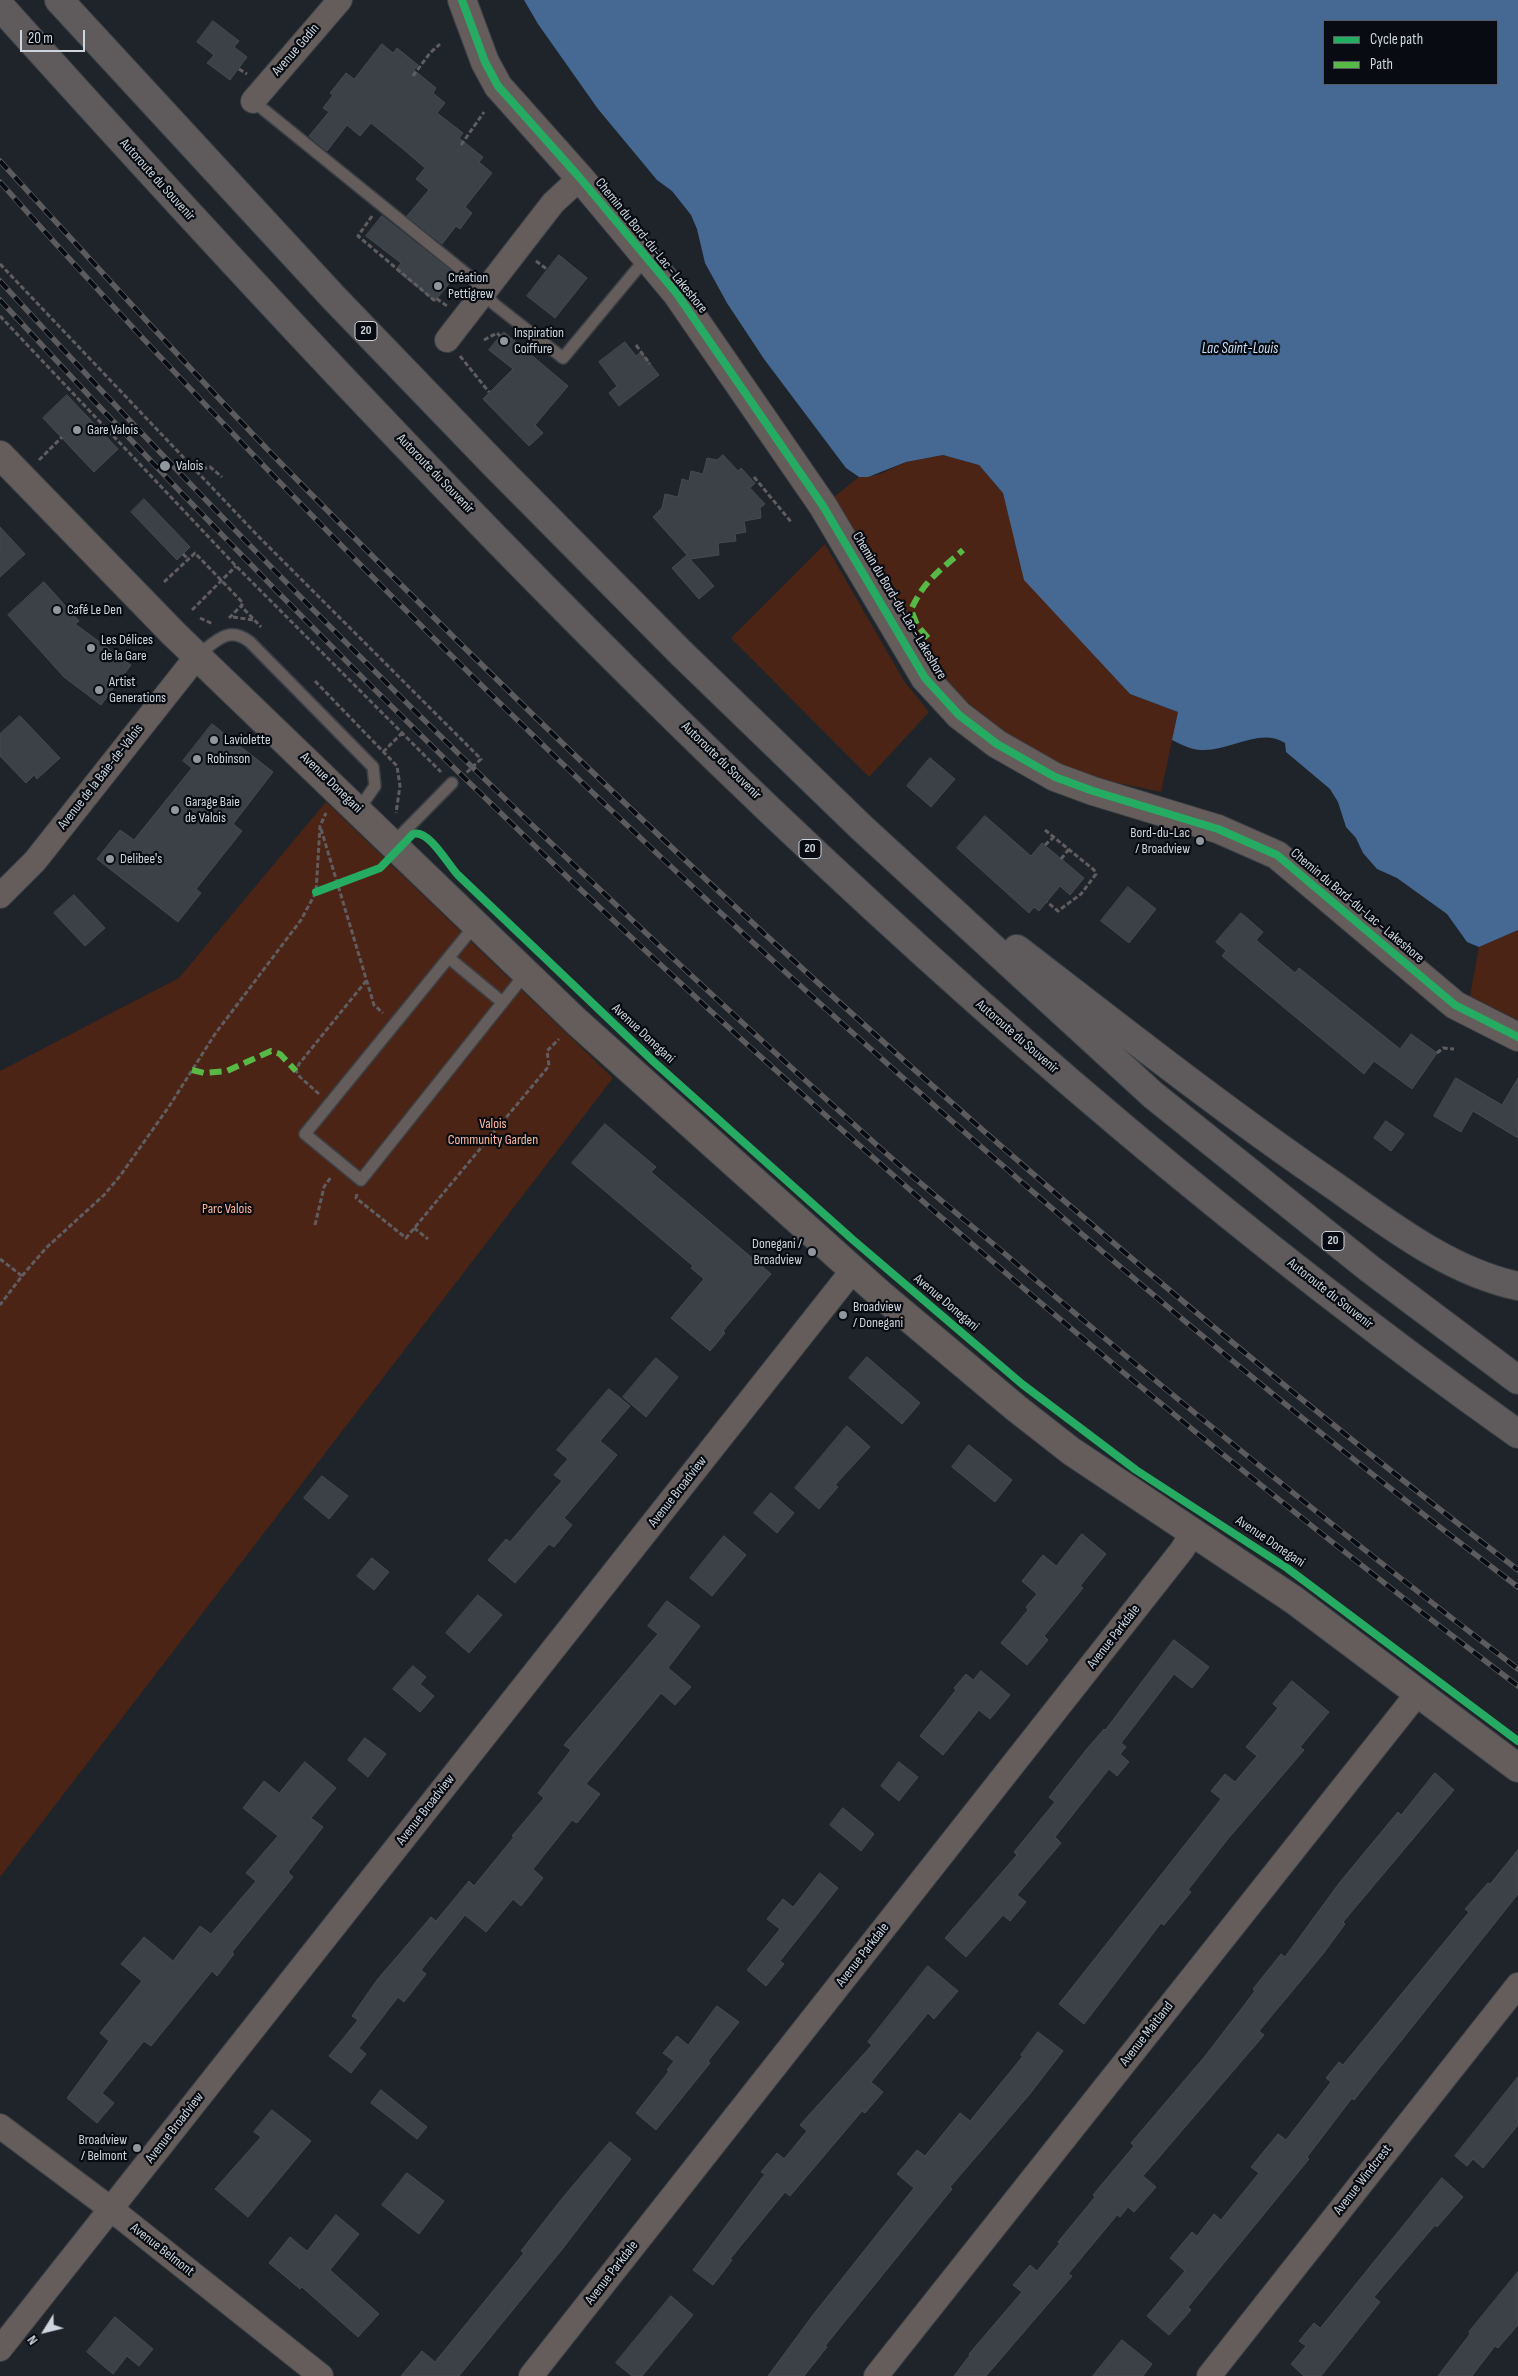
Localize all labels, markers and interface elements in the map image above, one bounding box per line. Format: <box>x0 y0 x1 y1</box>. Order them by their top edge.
scale bar <box>22 20 88 52</box>
street label: Avenue Godin <box>269 20 323 80</box>
legend <box>1323 20 1498 85</box>
text: 20 m <box>28 29 53 48</box>
text: Cycle path <box>1370 30 1423 49</box>
text: Path <box>1370 55 1393 74</box>
street label: Autoroute du Souvenir <box>116 136 198 224</box>
street label: Chemin du Bord-du-Lac - Lakeshore <box>591 175 711 317</box>
place label: Création Pettigrew <box>448 270 493 302</box>
marker: Création Pettigrew <box>432 280 444 292</box>
road number: 20 <box>355 322 377 341</box>
place label: Inspiration Coiffure <box>514 325 564 358</box>
marker: Inspiration Coiffure <box>498 335 510 347</box>
water label: Lac Saint-Louis <box>1202 340 1278 358</box>
place label: Gare Valois <box>87 422 138 438</box>
marker: Gare Valois <box>71 424 83 436</box>
street label: Autoroute du Souvenir <box>393 431 477 517</box>
place label: Valois <box>176 458 203 474</box>
marker: Valois <box>158 459 172 473</box>
street label: Chemin du Bord-du-Lac - Lakeshore <box>848 529 950 683</box>
place label: Café Le Den <box>67 602 122 618</box>
marker: Café Le Den <box>51 604 63 616</box>
place label: Les Délices de la Gare <box>101 632 153 664</box>
marker: Les Délices de la Gare <box>85 642 97 654</box>
place label: Artist Generations <box>109 674 166 706</box>
marker: Artist Generations <box>93 684 105 696</box>
street label: Autoroute du Souvenir <box>678 719 764 803</box>
street label: Avenue de la Baie-de-Valois <box>55 721 147 833</box>
place label: Laviolette <box>224 732 271 748</box>
marker: Laviolette <box>208 734 220 746</box>
street label: Avenue Donegani <box>296 749 366 817</box>
place label: Robinson <box>207 751 250 767</box>
marker: Robinson <box>191 753 203 765</box>
place label: Garage Baie de Valois <box>185 794 240 826</box>
marker: Garage Baie de Valois <box>169 804 181 816</box>
place label: Bord-du-Lac / Broadview <box>1130 825 1190 858</box>
marker: Bord-du-Lac / Broadview <box>1194 835 1206 847</box>
road number: 20 <box>799 840 821 859</box>
street label: Chemin du Bord-du-Lac - Lakeshore <box>1287 845 1427 967</box>
place label: Delibee's <box>120 851 162 867</box>
marker: Delibee's <box>104 853 116 865</box>
street label: Autoroute du Souvenir <box>972 996 1062 1078</box>
street label: Avenue Donegani <box>608 1001 678 1067</box>
park label: Valois Community Garden <box>448 1116 538 1148</box>
park label: Parc Valois <box>202 1201 252 1217</box>
road number: 20 <box>1322 1232 1344 1250</box>
place label: Donegani / Broadview <box>752 1236 802 1268</box>
marker: Donegani / Broadview <box>806 1246 818 1258</box>
street label: Autoroute du Souvenir <box>1284 1255 1376 1333</box>
street label: Avenue Donegani <box>910 1271 982 1335</box>
place label: Broadview / Donegani <box>853 1299 903 1331</box>
marker: Broadview / Donegani <box>837 1309 849 1321</box>
street label: Avenue Broadview <box>645 1453 711 1531</box>
street label: Avenue Donegani <box>1232 1513 1308 1571</box>
street label: Avenue Parkdale <box>1084 1602 1144 1672</box>
street label: Avenue Broadview <box>393 1771 459 1849</box>
street label: Avenue Parkdale <box>833 1920 893 1990</box>
street label: Avenue Maitland <box>1117 1999 1177 2069</box>
street label: Avenue Broadview <box>142 2089 208 2167</box>
place label: Broadview / Belmont <box>78 2132 127 2164</box>
marker: Broadview / Belmont <box>131 2142 143 2154</box>
street label: Avenue Windcrest <box>1330 2142 1396 2218</box>
street label: Avenue Belmont <box>127 2220 197 2280</box>
street label: Avenue Parkdale <box>582 2238 642 2308</box>
north arrow <box>20 2306 70 2356</box>
text: N <box>23 2332 42 2348</box>

